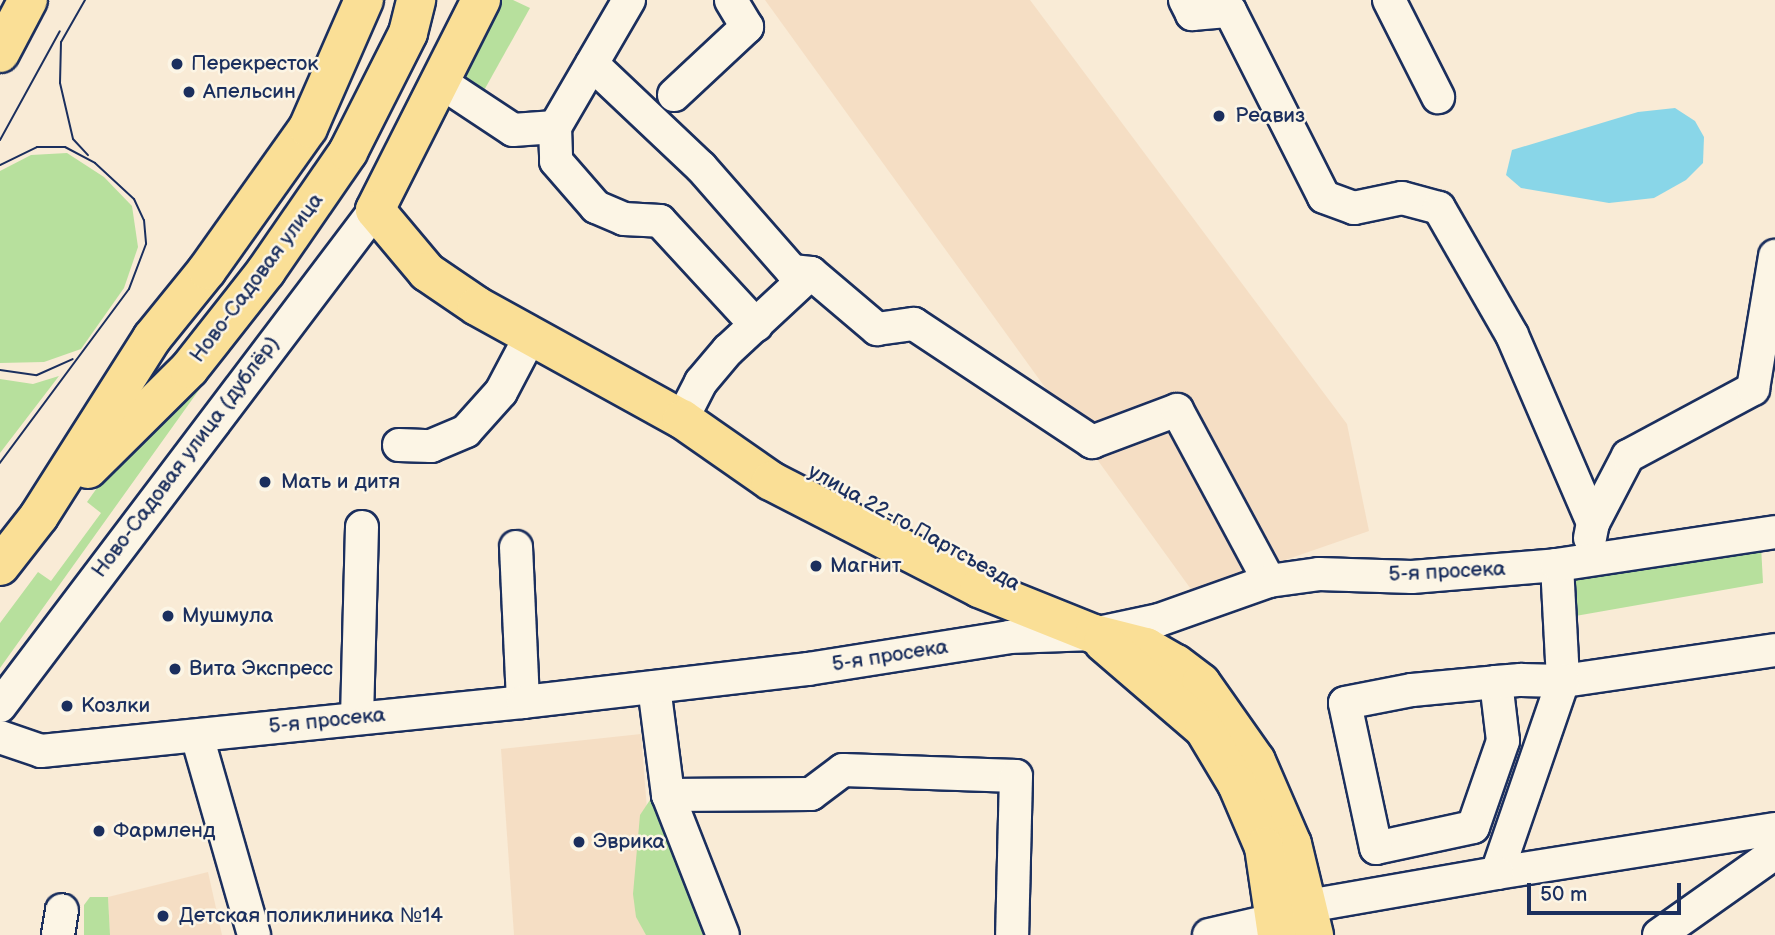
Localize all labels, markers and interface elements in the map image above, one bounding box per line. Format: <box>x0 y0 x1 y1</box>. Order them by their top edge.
place label: Перекресток <box>191 51 318 77</box>
marker: Перекресток <box>169 56 185 72</box>
place label: Апельсин <box>203 79 296 105</box>
marker: Апельсин <box>181 84 197 100</box>
place label: Реавиз <box>1235 103 1305 129</box>
marker: Реавиз <box>1209 106 1229 126</box>
street label: Ново-Садовая улица <box>185 188 329 368</box>
street label: Ново-Садовая улица (дублёр) <box>87 331 285 583</box>
street label: улица 22-го Партсъезда <box>804 459 1024 597</box>
place label: Мать и дитя <box>281 469 400 495</box>
marker: Мать и дитя <box>255 472 275 492</box>
place label: Магнит <box>830 553 902 579</box>
street label: 5-я просека <box>1388 556 1506 588</box>
marker: Магнит <box>808 558 824 574</box>
place label: Мушмула <box>182 603 273 629</box>
marker: Мушмула <box>160 608 176 624</box>
street label: 5-я просека <box>830 634 950 678</box>
place label: Вита Экспресс <box>189 656 333 682</box>
marker: Вита Экспресс <box>167 661 183 677</box>
place label: Козлки <box>81 693 150 719</box>
marker: Козлки <box>59 698 75 714</box>
street label: 5-я просека <box>267 702 387 740</box>
place label: Фармленд <box>113 818 216 844</box>
marker: Фармленд <box>91 823 107 839</box>
place label: Эврика <box>593 829 665 855</box>
marker: Эврика <box>571 834 587 850</box>
scale bar <box>1530 869 1684 913</box>
text: 50 m <box>1540 882 1587 907</box>
place label: Детская поликлиника №14 <box>179 903 443 929</box>
marker: Детская поликлиника №14 <box>153 906 173 926</box>

